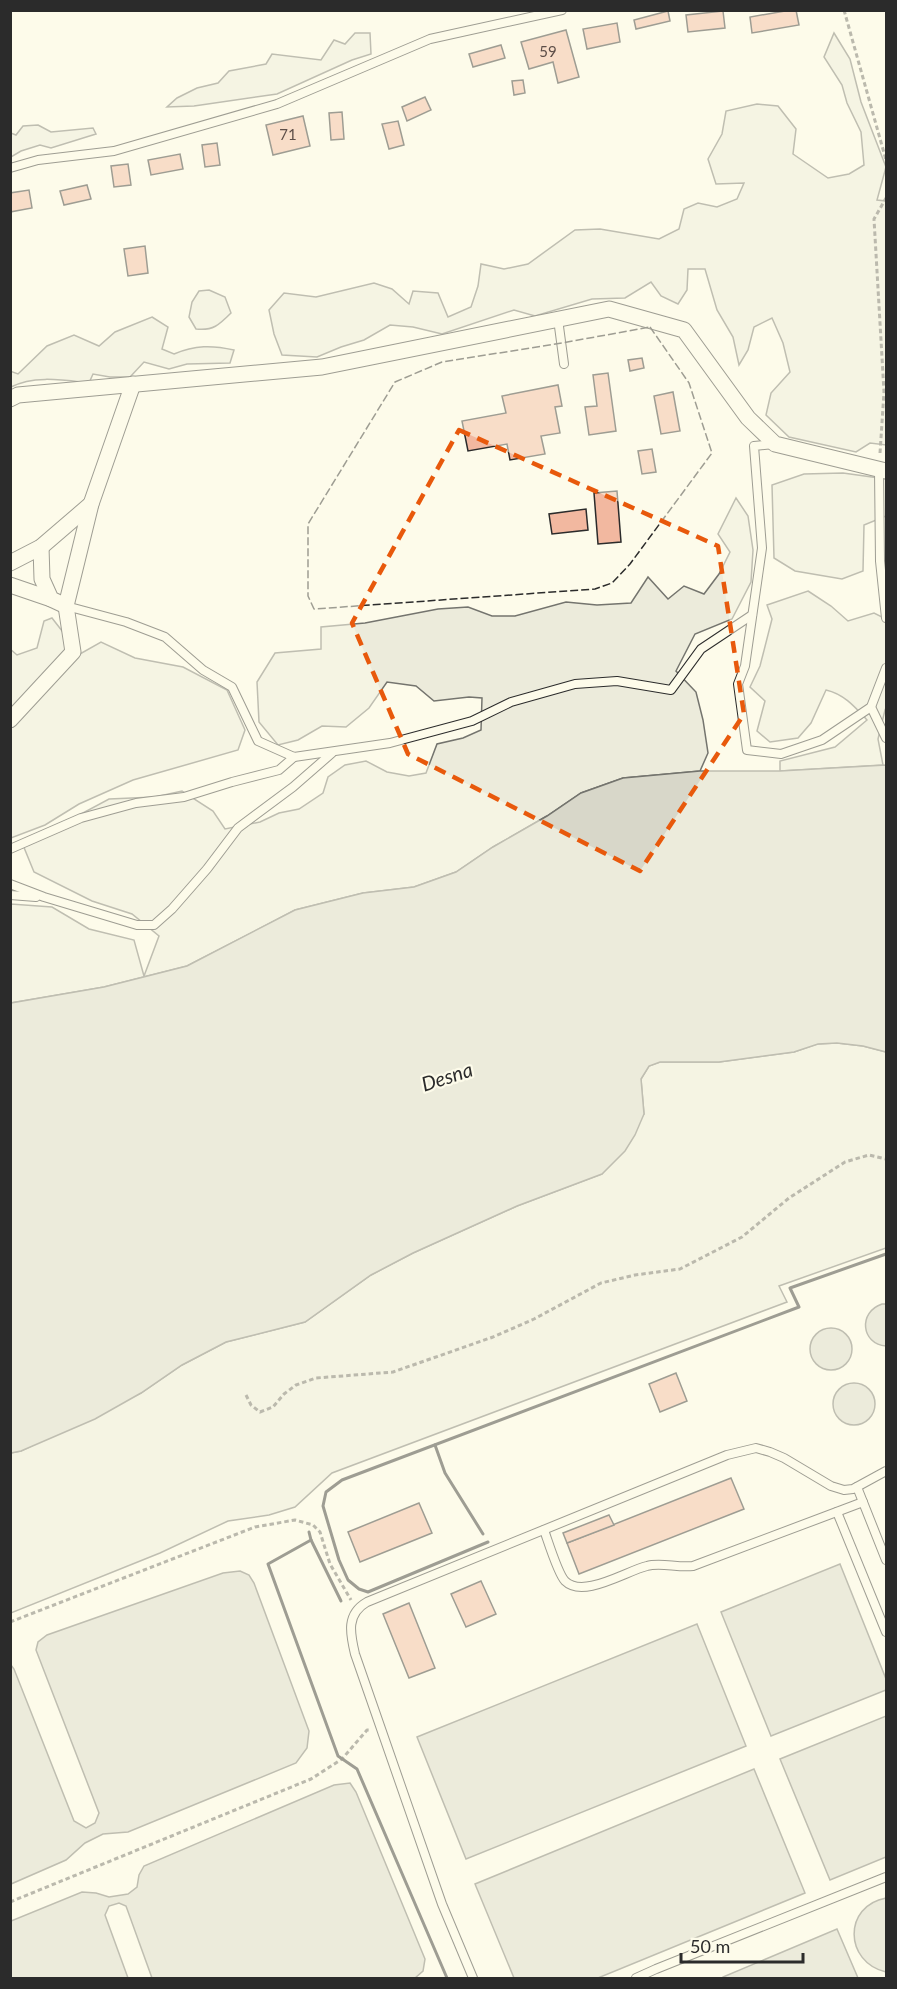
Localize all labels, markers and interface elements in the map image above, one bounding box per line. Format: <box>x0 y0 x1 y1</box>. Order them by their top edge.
house number: 59 <box>539 42 557 60</box>
house number: 71 <box>279 125 297 143</box>
water label: Desna <box>418 1057 475 1096</box>
scale bar <box>681 1926 802 1964</box>
text: 50 m <box>690 1935 730 1957</box>

